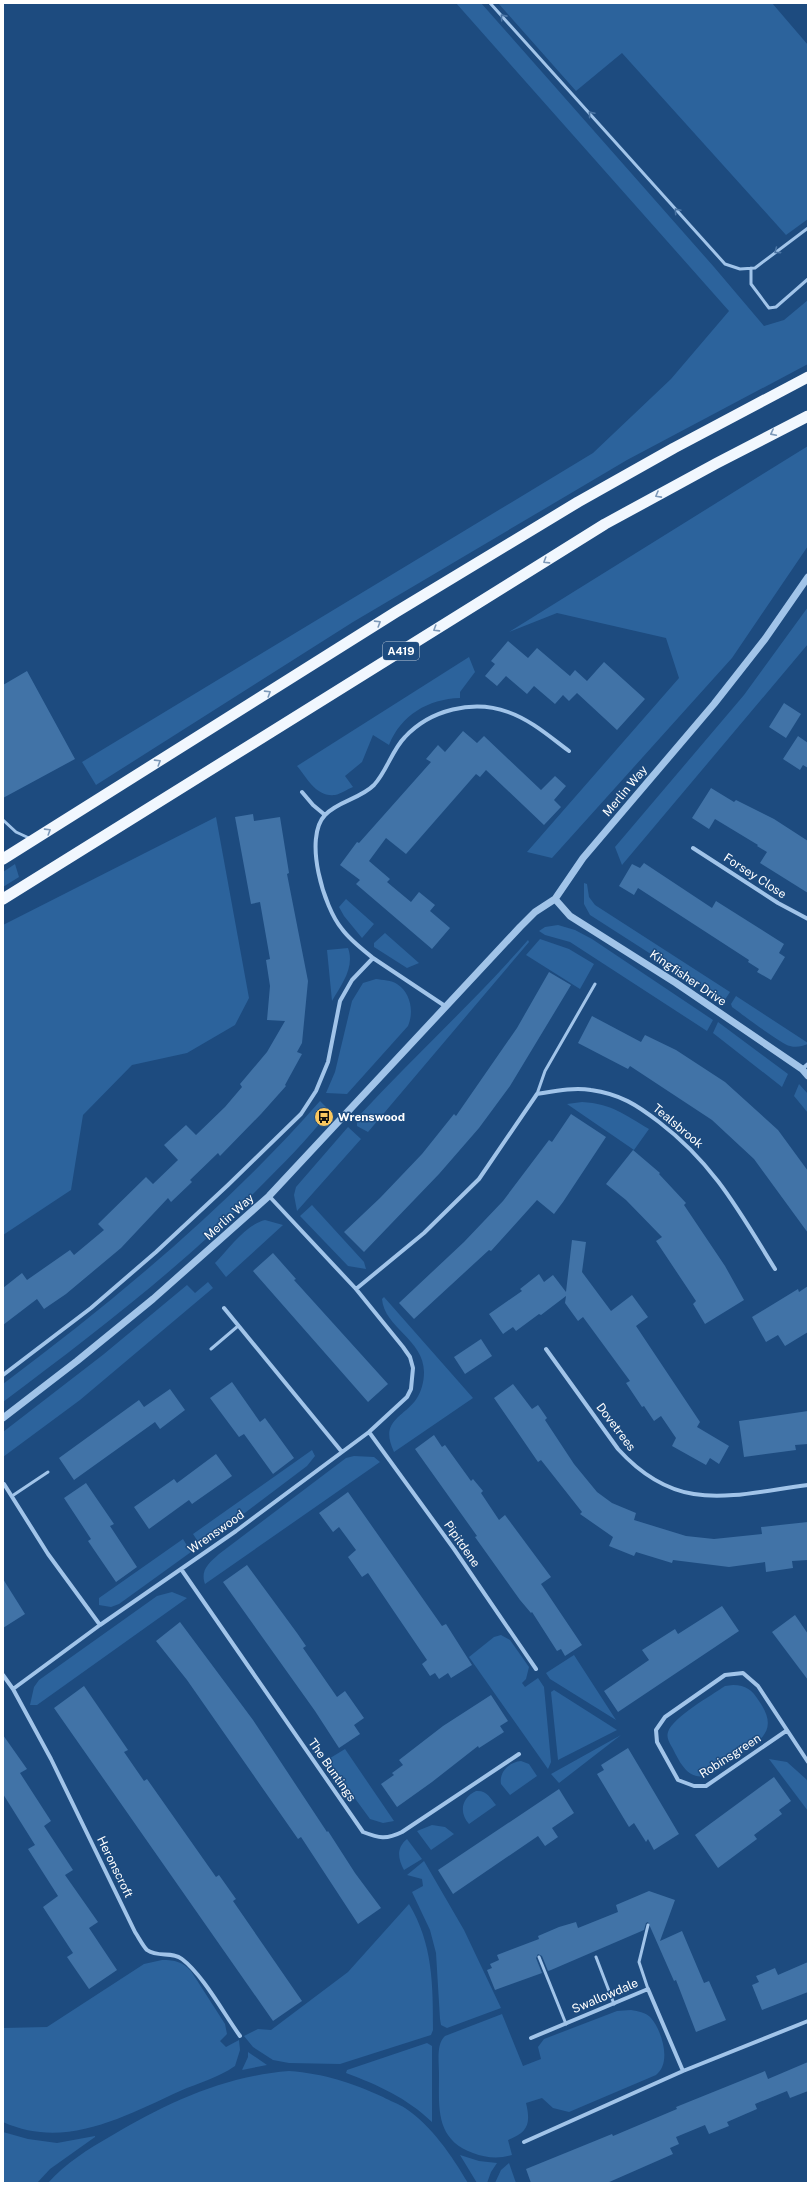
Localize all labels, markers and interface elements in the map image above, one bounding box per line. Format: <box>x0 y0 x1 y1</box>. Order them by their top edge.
one-way arrow <box>501 15 508 22</box>
one-way arrow <box>588 111 595 118</box>
one-way arrow <box>674 208 681 216</box>
one-way arrow <box>774 246 781 254</box>
one-way arrow <box>770 429 777 436</box>
one-way arrow <box>655 490 663 498</box>
one-way arrow <box>543 556 550 563</box>
one-way arrow <box>374 620 381 628</box>
one-way arrow <box>433 625 440 632</box>
road number: A419 <box>383 642 419 660</box>
one-way arrow <box>264 690 271 697</box>
one-way arrow <box>154 759 161 767</box>
street label: Merlin Way <box>600 762 651 819</box>
one-way arrow <box>44 828 51 835</box>
street label: Forsey Close <box>721 851 789 901</box>
street label: Kingfisher Drive <box>647 947 729 1009</box>
street label: Tealsbrook <box>650 1101 706 1151</box>
bus stop icon: Wrenswood <box>313 1106 335 1128</box>
place label: Wrenswood <box>338 1110 405 1124</box>
street label: Merlin Way <box>201 1191 257 1243</box>
street label: Dovetrees <box>593 1400 639 1454</box>
street label: Wrenswood <box>185 1507 247 1557</box>
street label: Pipitdene <box>441 1518 483 1570</box>
street label: Robinsgreen <box>697 1731 763 1781</box>
street label: The Buntings <box>305 1736 359 1804</box>
street label: Heronscroft <box>94 1834 136 1900</box>
street label: Swallowdale <box>570 1976 640 2016</box>

